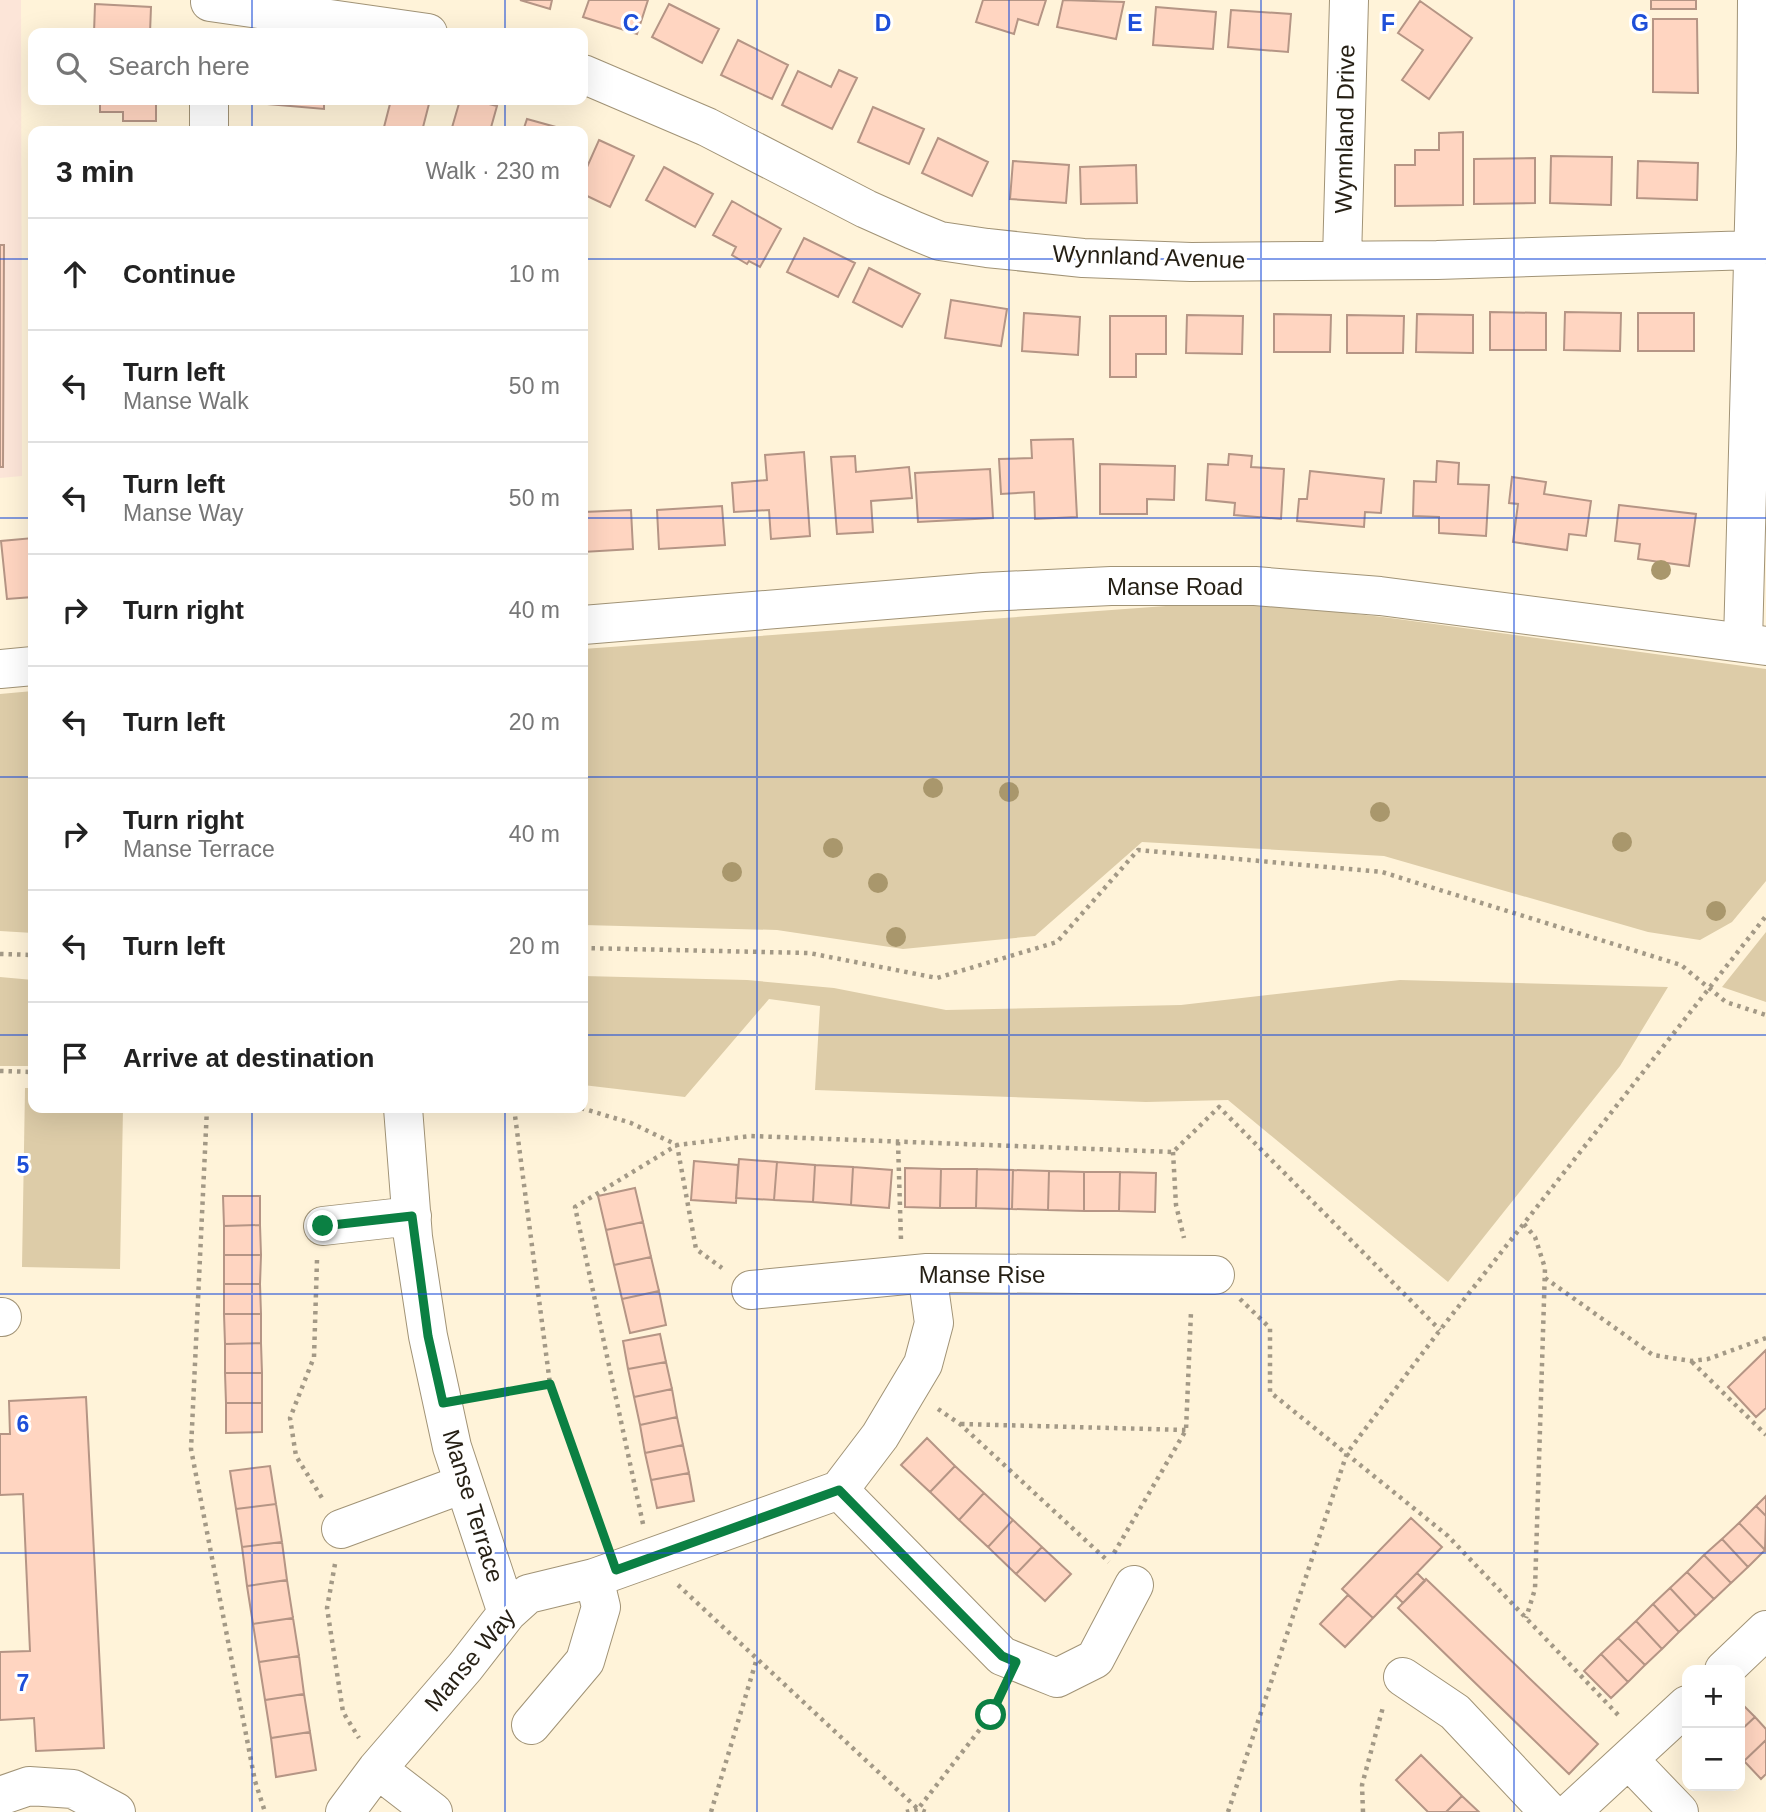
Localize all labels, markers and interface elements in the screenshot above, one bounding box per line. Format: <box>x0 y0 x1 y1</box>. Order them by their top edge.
text: C <box>623 10 639 36</box>
text: D <box>875 10 891 36</box>
text: E <box>1127 10 1143 36</box>
text: F <box>1381 10 1395 36</box>
text: G <box>1631 10 1649 36</box>
search box <box>28 28 588 105</box>
street label: Wynnland Drive <box>1330 44 1359 214</box>
icon: search <box>52 48 90 86</box>
text: Search here <box>108 51 250 81</box>
text: 3 min <box>56 155 134 188</box>
text: Walk · 230 m <box>425 158 560 184</box>
street label: Wynnland Avenue <box>1052 240 1246 273</box>
icon: ahead <box>56 255 94 293</box>
text: Continue <box>123 259 236 289</box>
text: 10 m <box>509 261 560 287</box>
text: Turn left <box>123 357 225 387</box>
icon: left <box>56 367 94 405</box>
text: 50 m <box>509 373 560 399</box>
text: Manse Walk <box>123 388 249 414</box>
text: Turn left <box>123 469 225 499</box>
icon: left <box>56 479 94 517</box>
text: 50 m <box>509 485 560 511</box>
text: Manse Way <box>123 500 244 526</box>
street label: Manse Road <box>1107 573 1243 600</box>
icon: right <box>56 591 94 629</box>
text: Turn right <box>123 595 244 625</box>
text: 40 m <box>509 597 560 623</box>
icon: left <box>56 703 94 741</box>
text: Turn left <box>123 707 225 737</box>
text: 20 m <box>509 709 560 735</box>
text: Turn right <box>123 805 244 835</box>
icon: right <box>56 815 94 853</box>
text: 40 m <box>509 821 560 847</box>
text: Manse Terrace <box>123 836 275 862</box>
icon: left <box>56 927 94 965</box>
text: Turn left <box>123 931 225 961</box>
text: 20 m <box>509 933 560 959</box>
icon: arrive <box>56 1039 94 1077</box>
text: Arrive at destination <box>123 1043 374 1073</box>
text: 5 <box>17 1152 30 1178</box>
route end <box>307 1210 338 1241</box>
street label: Manse Rise <box>919 1261 1045 1288</box>
text: 6 <box>17 1411 29 1437</box>
street label: Manse Terrace <box>437 1426 510 1585</box>
street label: Manse Way <box>419 1603 520 1717</box>
map controls <box>1682 1665 1745 1791</box>
button: + <box>1682 1665 1745 1728</box>
text: 7 <box>17 1670 29 1696</box>
route start <box>975 1699 1006 1730</box>
button: − <box>1682 1728 1745 1791</box>

